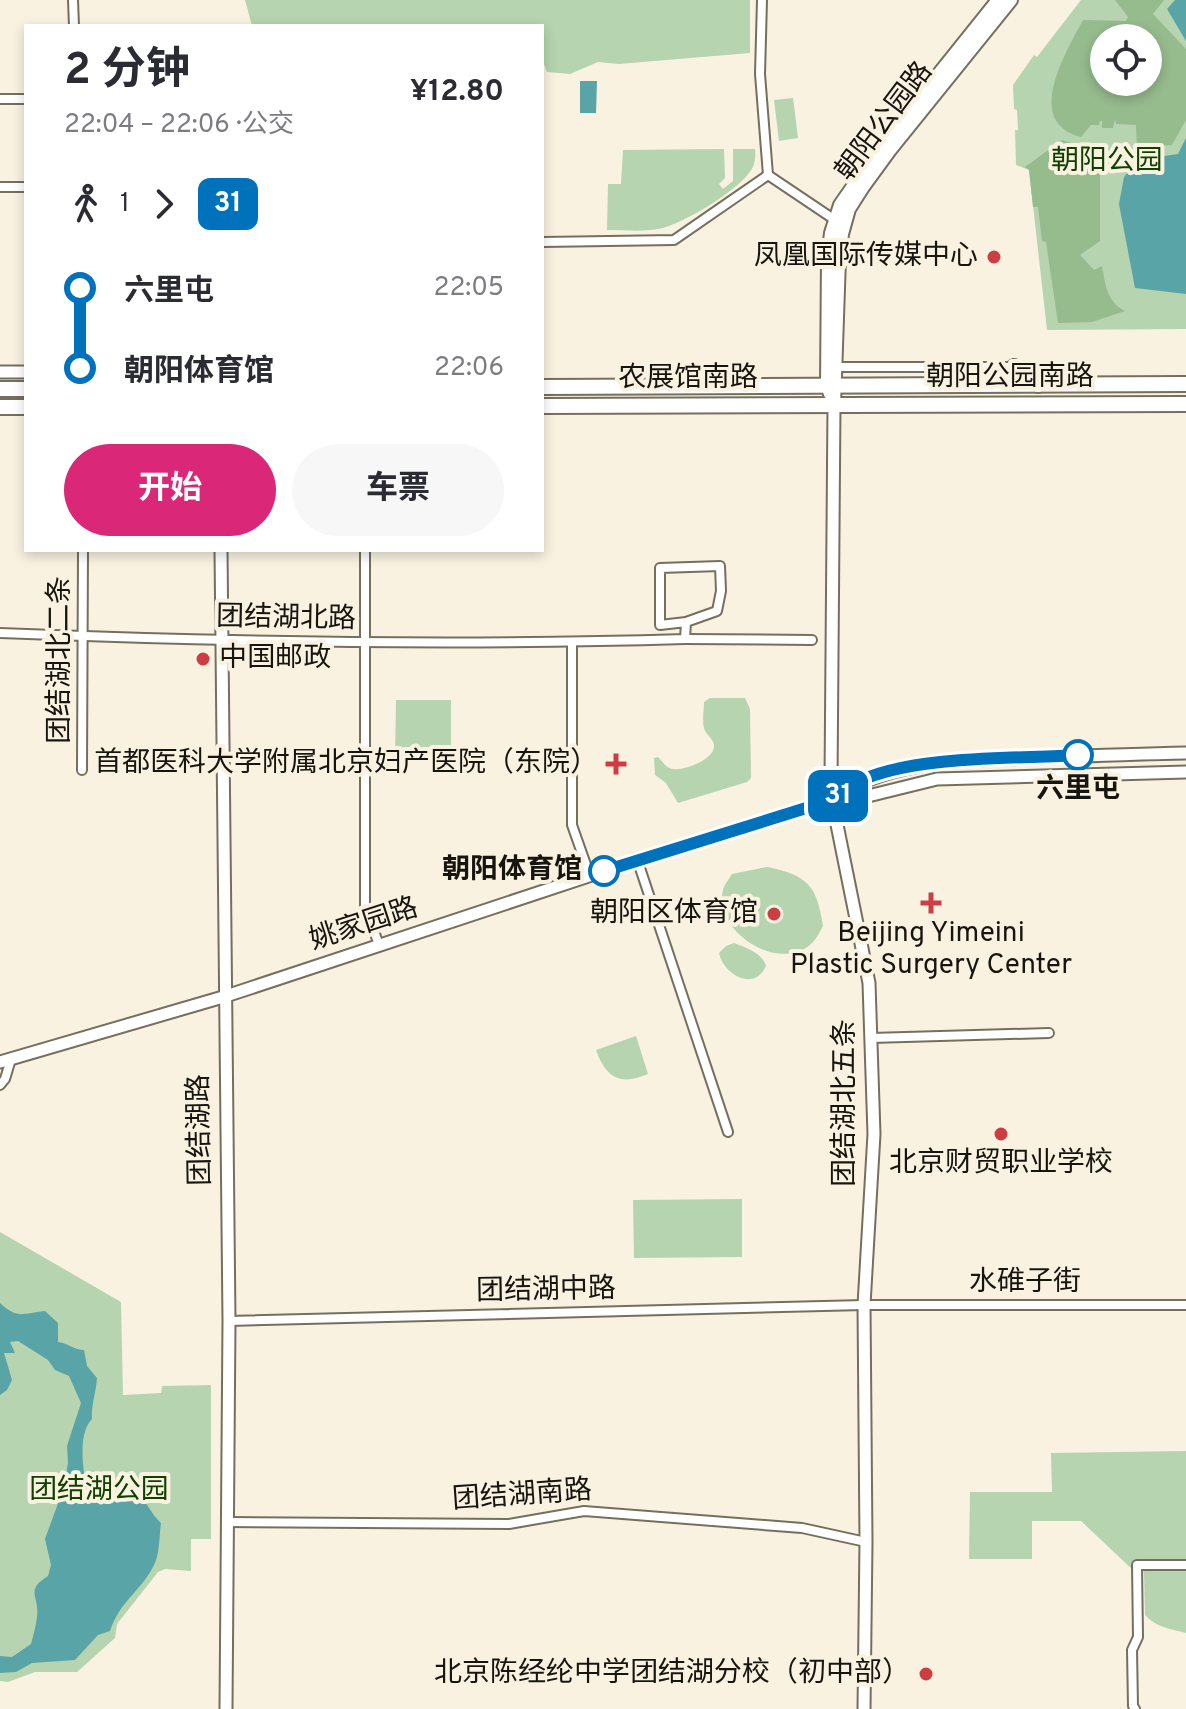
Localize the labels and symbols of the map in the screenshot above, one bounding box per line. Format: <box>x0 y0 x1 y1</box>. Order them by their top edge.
street label: 朝阳公园路 <box>828 55 942 189</box>
park label: 朝阳公园 <box>1051 144 1163 180</box>
place label: 凤凰国际传媒中心 <box>754 239 978 275</box>
marker: 凤凰国际传媒中心 <box>985 248 1003 266</box>
street label: 朝阳公园南路 <box>926 360 1094 396</box>
street label: 农展馆南路 <box>618 361 758 397</box>
street label: 团结湖北二条 <box>43 576 79 744</box>
street label: 团结湖北路 <box>216 600 356 638</box>
place label: 中国邮政 <box>219 641 331 677</box>
marker: 中国邮政 <box>194 650 212 668</box>
marker: 六里屯 <box>1063 740 1093 770</box>
place label: 首都医科大学附属北京妇产医院（东院） <box>94 746 598 782</box>
marker: 首都医科大学附属北京妇产医院（东院） <box>605 753 627 775</box>
line badge: 31 <box>802 770 874 822</box>
place label: 六里屯 <box>1036 772 1120 808</box>
place label: 朝阳体育馆 <box>442 853 582 889</box>
marker: 朝阳体育馆 <box>589 856 619 886</box>
street label: 姚家园路 <box>305 891 423 959</box>
marker: Beijing Yimeini Plastic Surgery Center <box>920 892 942 914</box>
place label: 朝阳区体育馆 <box>590 896 758 932</box>
marker: 朝阳区体育馆 <box>765 905 783 923</box>
place label: Beijing Yimeini Plastic Surgery Center <box>790 916 1072 984</box>
street label: 团结湖北五条 <box>828 1019 864 1187</box>
street label: 团结湖路 <box>182 1074 220 1186</box>
marker: 北京财贸职业学校 <box>992 1125 1010 1143</box>
place label: 北京财贸职业学校 <box>889 1146 1113 1182</box>
street label: 水碓子街 <box>969 1265 1081 1301</box>
street label: 团结湖中路 <box>476 1272 616 1310</box>
park label: 团结湖公园 <box>29 1473 169 1509</box>
street label: 团结湖南路 <box>451 1473 593 1519</box>
place label: 北京陈经纶中学团结湖分校（初中部） <box>434 1656 910 1692</box>
marker: 北京陈经纶中学团结湖分校（初中部） <box>917 1665 935 1683</box>

